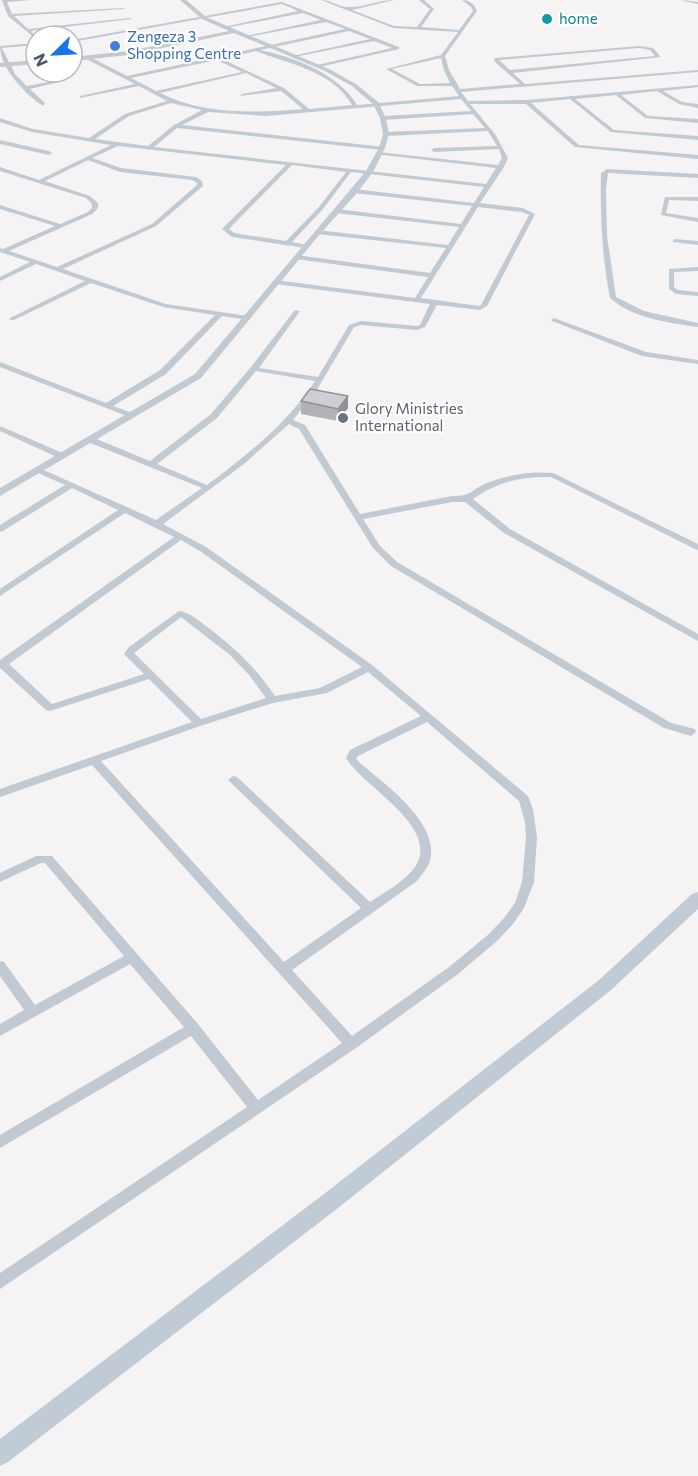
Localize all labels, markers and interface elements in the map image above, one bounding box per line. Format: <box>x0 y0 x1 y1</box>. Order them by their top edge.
place label: home <box>559 9 598 27</box>
marker: home <box>540 12 554 26</box>
north arrow <box>24 24 84 84</box>
place label: Zengeza 3 Shopping Centre <box>127 27 241 62</box>
marker: Zengeza 3 Shopping Centre <box>108 39 122 53</box>
text: N <box>29 51 51 70</box>
place label: Glory Ministries International <box>355 399 464 434</box>
marker: Glory Ministries International <box>336 411 350 425</box>

